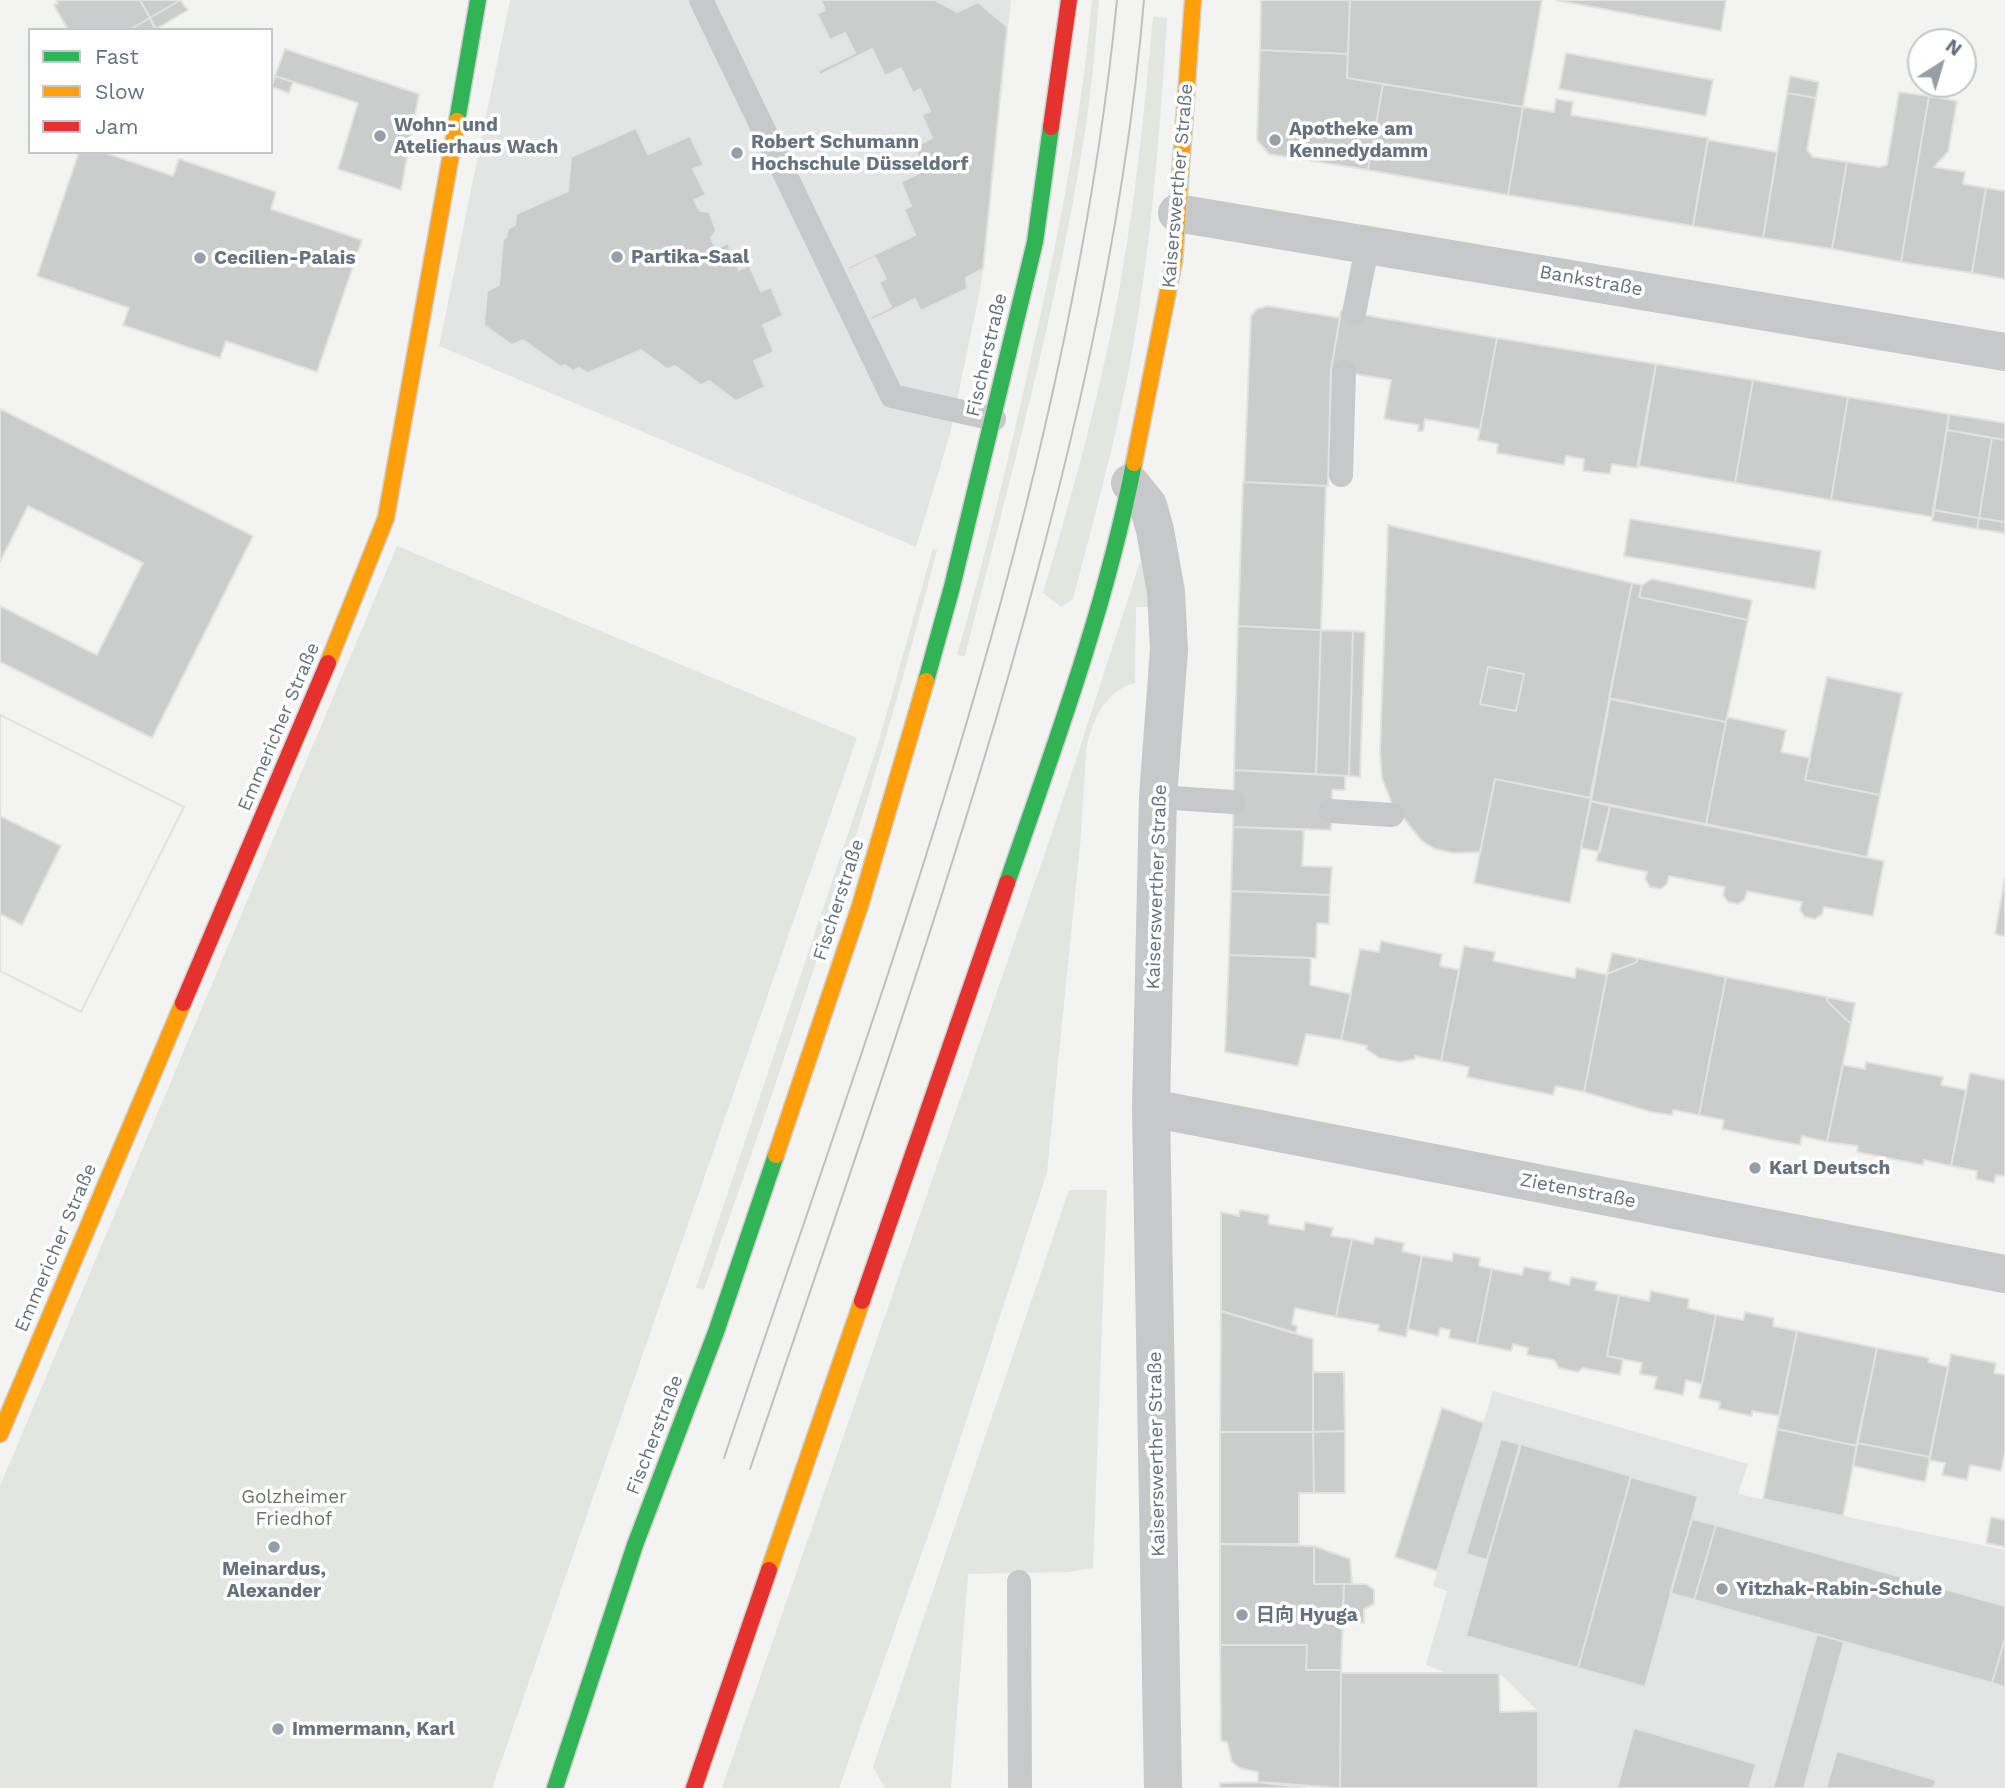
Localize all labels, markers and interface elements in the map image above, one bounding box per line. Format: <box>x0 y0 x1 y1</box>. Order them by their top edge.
legend <box>28 28 273 154</box>
north arrow <box>1907 28 1977 98</box>
text: N <box>1941 34 1966 61</box>
text: Fast <box>95 44 139 69</box>
text: Slow <box>95 79 145 104</box>
street label: Kaiserswerther Straße <box>1158 83 1198 289</box>
text: Jam <box>95 114 138 139</box>
place label: Wohn- und Atelierhaus Wach <box>394 114 558 158</box>
place label: Apotheke am Kennedydamm <box>1289 118 1428 162</box>
marker: Wohn- und Atelierhaus Wach <box>372 128 388 144</box>
place label: Robert Schumann Hochschule Düsseldorf <box>751 131 968 175</box>
marker: Apotheke am Kennedydamm <box>1267 132 1283 148</box>
marker: Robert Schumann Hochschule Düsseldorf <box>729 145 745 161</box>
place label: Partika-Saal <box>631 246 749 268</box>
place label: Cecilien-Palais <box>214 247 356 269</box>
marker: Partika-Saal <box>609 249 625 265</box>
marker: Cecilien-Palais <box>192 250 208 266</box>
street label: Bankstraße <box>1538 261 1644 301</box>
street label: Fischerstraße <box>962 291 1012 419</box>
street label: Emmericher Straße <box>233 639 325 815</box>
street label: Kaiserswerther Straße <box>1142 784 1172 990</box>
street label: Fischerstraße <box>809 836 869 964</box>
place label: Karl Deutsch <box>1769 1157 1890 1179</box>
street label: Emmericher Straße <box>10 1160 102 1336</box>
marker: Karl Deutsch <box>1747 1160 1763 1176</box>
street label: Zietenstraße <box>1518 1169 1638 1213</box>
street label: Kaiserswerther Straße <box>1144 1351 1170 1557</box>
street label: Fischerstraße <box>622 1372 688 1498</box>
park label: Golzheimer Friedhof <box>241 1486 347 1530</box>
marker: Meinardus, Alexander <box>266 1539 282 1555</box>
place label: Meinardus, Alexander <box>222 1558 326 1602</box>
place label: Yitzhak-Rabin-Schule <box>1736 1578 1942 1600</box>
marker: Yitzhak-Rabin-Schule <box>1714 1581 1730 1597</box>
place label: 日向 Hyuga <box>1256 1604 1358 1626</box>
marker: 日向 Hyuga <box>1234 1607 1250 1623</box>
place label: Immermann, Karl <box>292 1718 455 1740</box>
marker: Immermann, Karl <box>270 1721 286 1737</box>

